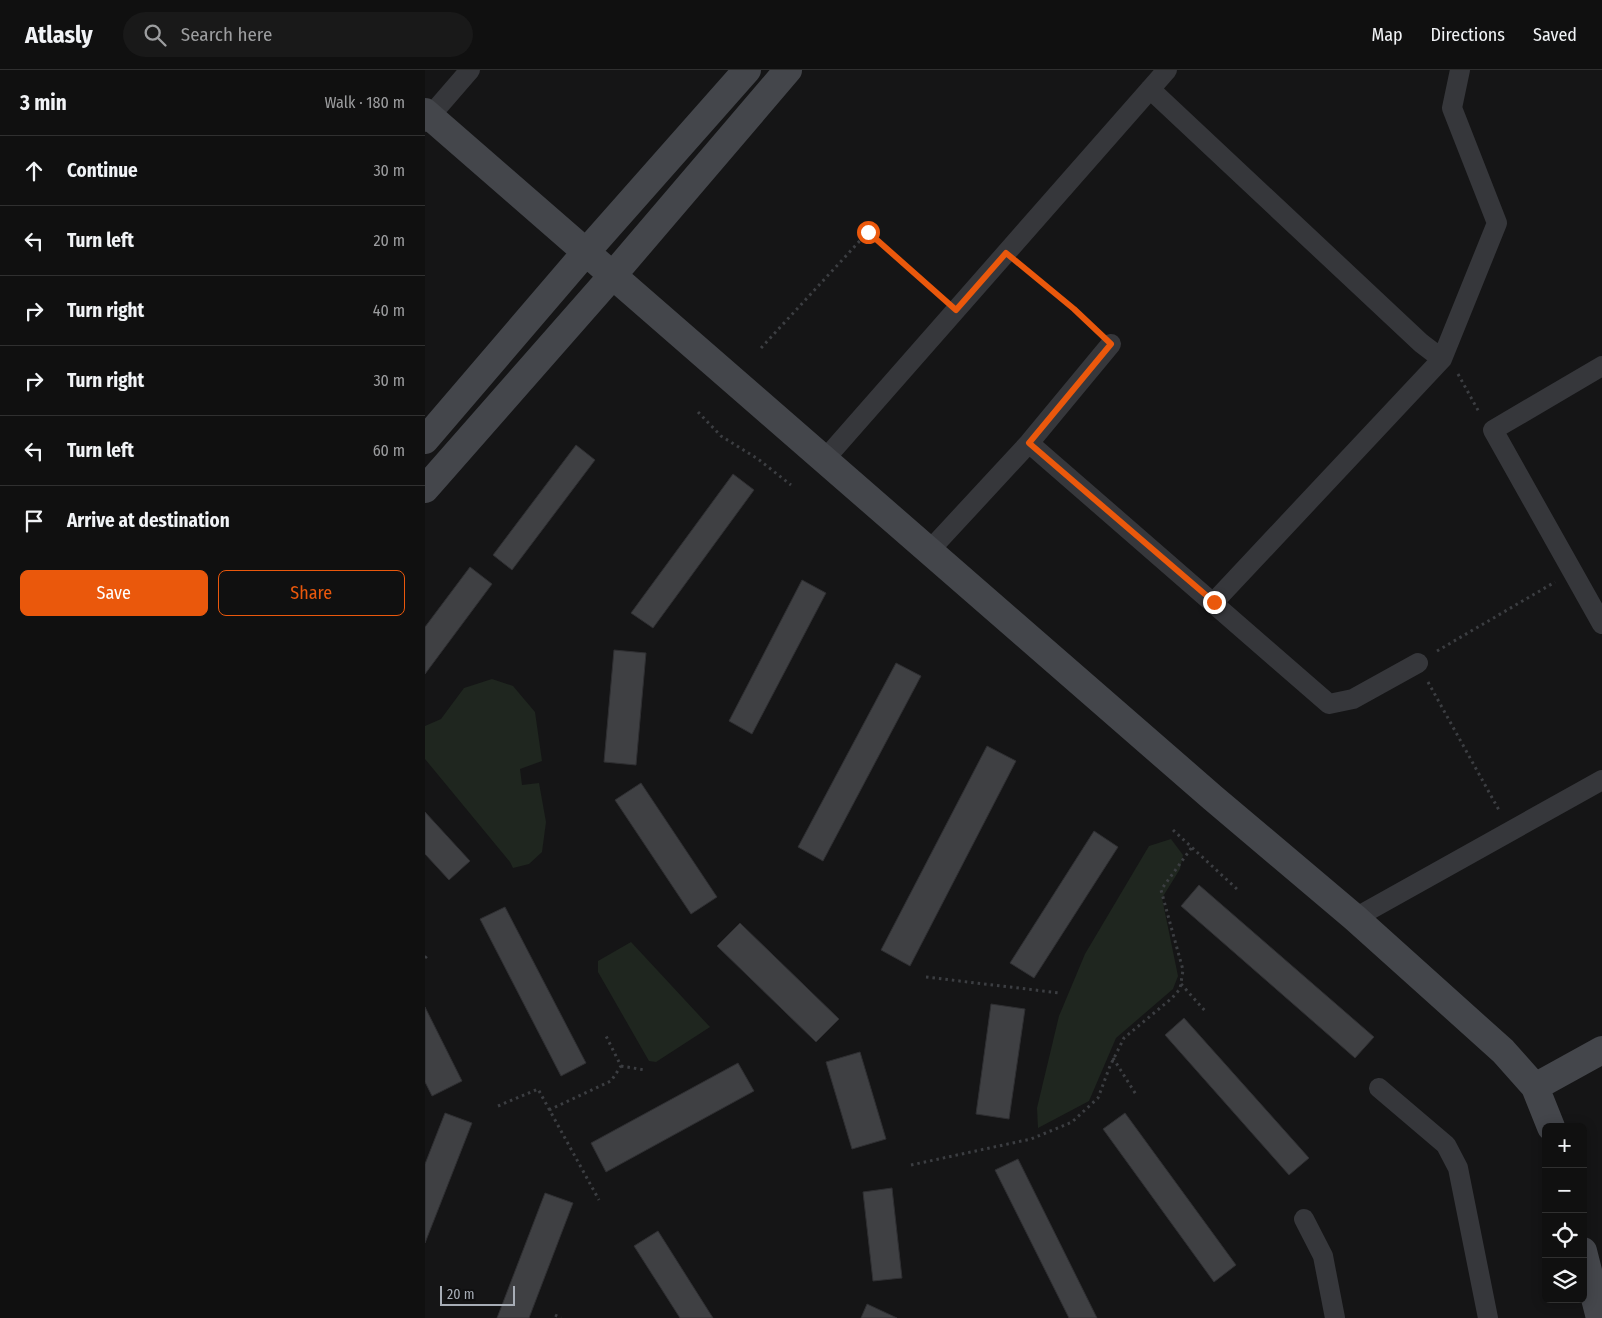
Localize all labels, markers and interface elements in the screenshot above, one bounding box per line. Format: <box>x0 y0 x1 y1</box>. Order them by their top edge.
search box <box>123 12 473 57</box>
text: Atlasly <box>25 21 93 49</box>
icon: search <box>141 21 169 49</box>
text: Search here <box>181 23 272 46</box>
text: Map <box>1371 24 1403 46</box>
text: Directions <box>1431 24 1505 46</box>
text: Saved <box>1533 24 1577 46</box>
text: 3 min <box>20 90 67 116</box>
text: Walk · 180 m <box>325 93 405 112</box>
icon: ahead <box>20 157 48 185</box>
text: Continue <box>67 159 138 182</box>
text: 30 m <box>373 161 405 180</box>
route start <box>857 221 880 244</box>
icon: left <box>20 227 48 255</box>
text: Turn left <box>67 229 134 252</box>
text: 20 m <box>374 231 405 250</box>
icon: right <box>20 297 48 325</box>
text: Turn right <box>67 299 144 322</box>
text: 40 m <box>373 301 405 320</box>
icon: right <box>20 367 48 395</box>
text: Turn right <box>67 369 144 392</box>
text: 30 m <box>373 371 405 390</box>
icon: left <box>20 437 48 465</box>
text: Turn left <box>67 439 134 462</box>
text: 60 m <box>373 441 405 460</box>
icon: arrive <box>20 507 48 535</box>
text: Arrive at destination <box>67 509 230 532</box>
button: Save <box>20 570 208 616</box>
button: Share <box>218 570 405 616</box>
route end <box>1203 591 1226 614</box>
map controls <box>1542 1123 1587 1303</box>
button: + <box>1542 1123 1587 1168</box>
button: − <box>1542 1168 1587 1213</box>
button: locate <box>1542 1213 1587 1258</box>
button: layers <box>1542 1258 1587 1303</box>
scale bar <box>440 1283 515 1306</box>
text: 20 m <box>447 1286 475 1303</box>

